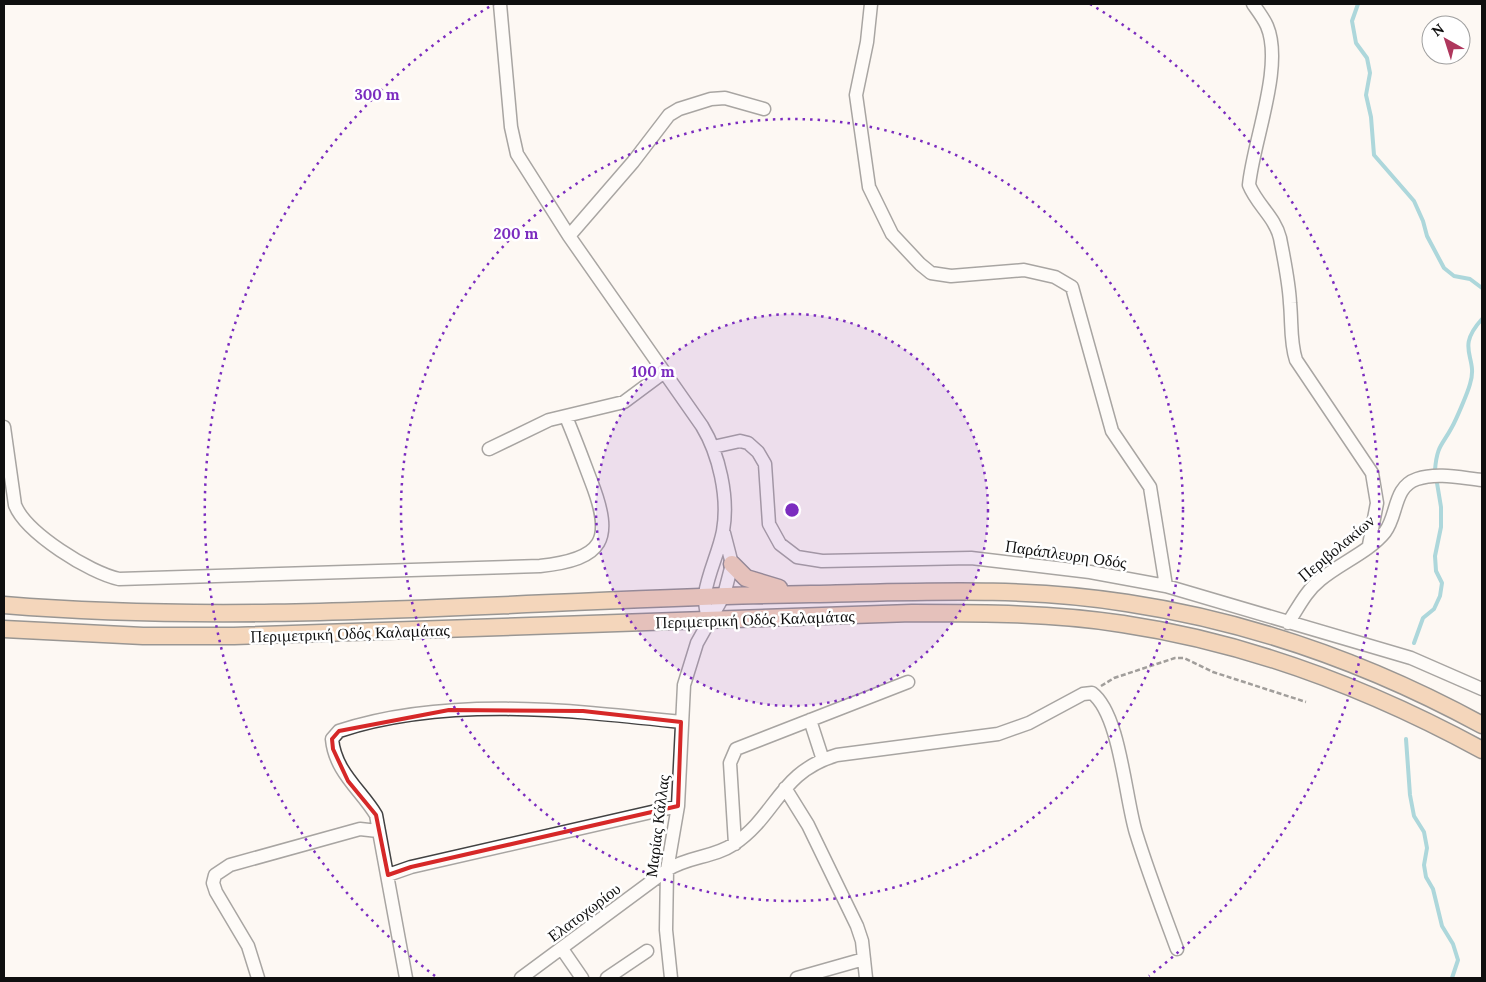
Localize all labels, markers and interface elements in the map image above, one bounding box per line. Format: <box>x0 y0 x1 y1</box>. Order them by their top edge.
north arrow <box>1421 15 1471 65</box>
text: N <box>1428 19 1448 40</box>
text: 300 m <box>354 85 400 104</box>
text: 200 m <box>494 224 539 243</box>
text: 100 m <box>632 362 675 381</box>
centre of rings <box>783 501 801 519</box>
street label: Περιβολακίων <box>1294 510 1378 586</box>
street label: Παράπλευρη Οδός <box>1004 536 1129 573</box>
street label: Περιμετρική Οδός Καλαμάτας <box>655 606 856 632</box>
street label: Περιμετρική Οδός Καλαμάτας <box>250 620 451 646</box>
street label: Μαρίας Κάλλας <box>641 773 673 879</box>
street label: Ελατοχωρίου <box>544 878 624 946</box>

